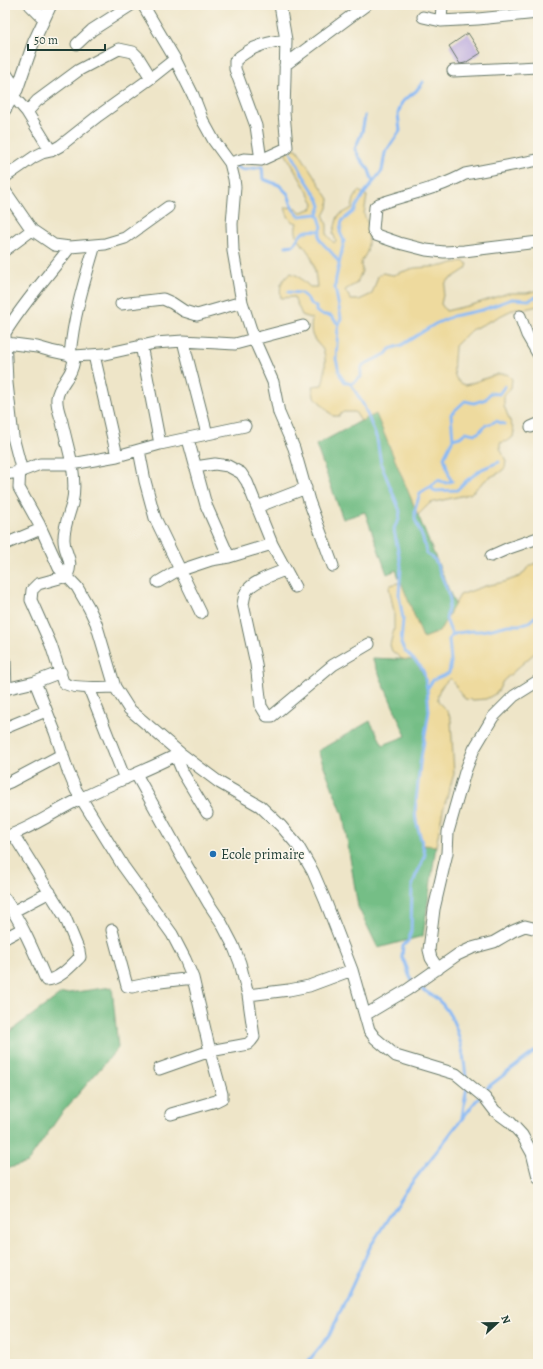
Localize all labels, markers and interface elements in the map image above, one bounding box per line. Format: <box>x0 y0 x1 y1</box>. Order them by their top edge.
scale bar <box>28 26 105 52</box>
text: 50 m <box>34 32 58 48</box>
place label: Ecole primaire <box>221 845 304 864</box>
marker: Ecole primaire <box>208 849 218 859</box>
north arrow <box>477 1303 517 1343</box>
text: N <box>497 1313 514 1326</box>

